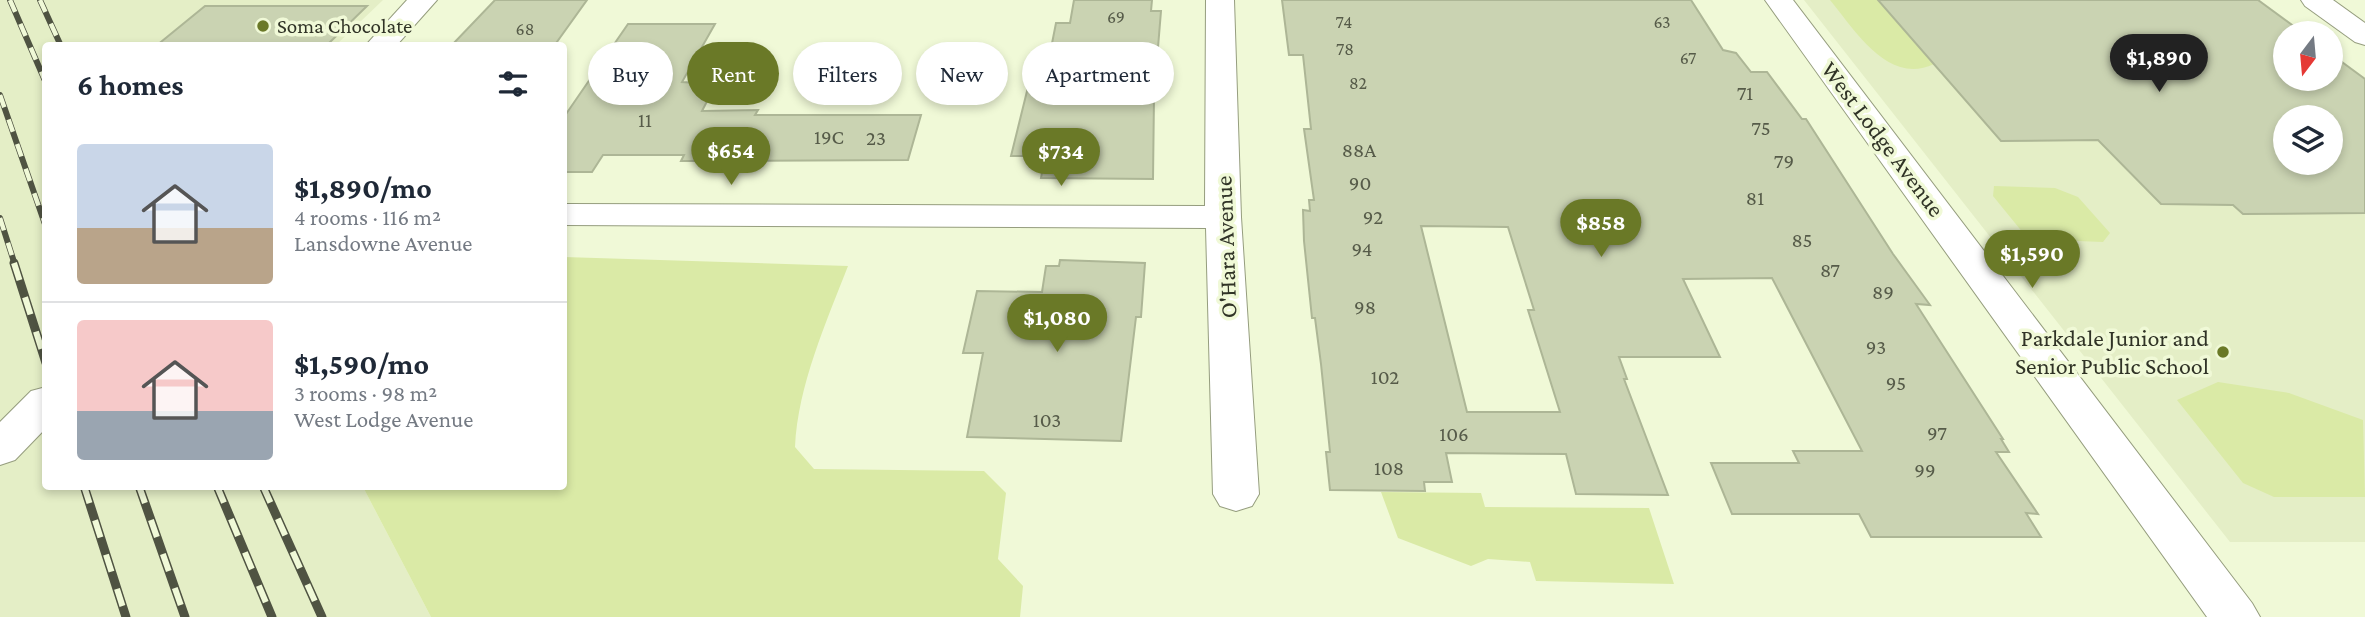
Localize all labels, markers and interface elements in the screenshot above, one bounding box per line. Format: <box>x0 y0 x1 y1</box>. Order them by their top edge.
house number: 69 <box>1107 7 1125 27</box>
house number: 74 <box>1336 12 1352 32</box>
house number: 63 <box>1653 12 1671 32</box>
place label: Soma Chocolate <box>277 14 412 38</box>
marker: Soma Chocolate <box>255 18 271 34</box>
house number: 68 <box>516 19 534 39</box>
north arrow <box>2273 21 2343 91</box>
map controls <box>2273 21 2343 175</box>
pin: $1,890 <box>2102 34 2216 94</box>
house number: 78 <box>1336 39 1354 59</box>
chip: Buy <box>588 42 673 105</box>
chip: Rent <box>687 42 779 105</box>
chip: Filters <box>793 42 902 105</box>
chip: New <box>916 42 1008 105</box>
chip: Apartment <box>1022 42 1174 105</box>
text: $1,890 <box>2126 44 2192 70</box>
house number: 67 <box>1680 48 1696 68</box>
street label: West Lodge Avenue <box>1816 56 1951 222</box>
icon: filters <box>494 65 532 103</box>
text: 6 homes <box>77 68 184 101</box>
house number: 82 <box>1349 73 1367 93</box>
house number: 71 <box>1737 81 1753 105</box>
button: layers <box>2273 105 2343 175</box>
house number: 11 <box>638 108 652 132</box>
house number: 75 <box>1751 116 1771 140</box>
house number: 19C <box>814 125 844 149</box>
house number: 23 <box>866 126 886 150</box>
pin: $654 <box>690 128 772 187</box>
pin: $734 <box>1020 128 1102 188</box>
text: $654 <box>707 137 755 163</box>
text: $734 <box>1038 138 1084 164</box>
house number: 88A <box>1342 138 1376 162</box>
house number: 79 <box>1774 149 1794 173</box>
text: $1,890/mo <box>294 171 432 204</box>
house number: 90 <box>1349 171 1371 195</box>
icon: home <box>133 172 217 256</box>
street label: O'Hara Avenue <box>1210 175 1241 319</box>
house number: 81 <box>1746 186 1764 210</box>
pin: $858 <box>1560 200 1642 259</box>
text: 4 rooms · 116 m² <box>294 204 441 230</box>
house number: 92 <box>1363 205 1383 229</box>
text: $858 <box>1576 209 1626 235</box>
house number: 85 <box>1792 228 1812 252</box>
text: Lansdowne Avenue <box>294 230 472 256</box>
pin: $1,590 <box>1975 230 2089 290</box>
house number: 94 <box>1351 237 1373 261</box>
text: $1,590 <box>2000 240 2064 266</box>
house number: 87 <box>1820 258 1840 282</box>
house number: 89 <box>1872 280 1894 304</box>
pin: $1,080 <box>1000 294 1114 354</box>
house number: 98 <box>1354 295 1376 319</box>
text: $1,080 <box>1023 304 1091 330</box>
place label: Parkdale Junior and Senior Public School <box>2015 324 2209 379</box>
house number: 93 <box>1866 335 1886 359</box>
marker: Parkdale Junior and Senior Public School <box>2215 344 2231 360</box>
text: $1,590/mo <box>294 347 429 380</box>
icon: home <box>133 348 217 432</box>
house number: 102 <box>1371 365 1399 389</box>
house number: 95 <box>1886 371 1906 395</box>
text: 3 rooms · 98 m² <box>294 380 437 406</box>
text: West Lodge Avenue <box>294 406 473 432</box>
house number: 103 <box>1033 408 1061 432</box>
house number: 97 <box>1927 421 1947 445</box>
house number: 106 <box>1439 422 1469 446</box>
house number: 108 <box>1374 456 1404 480</box>
house number: 99 <box>1914 458 1936 482</box>

